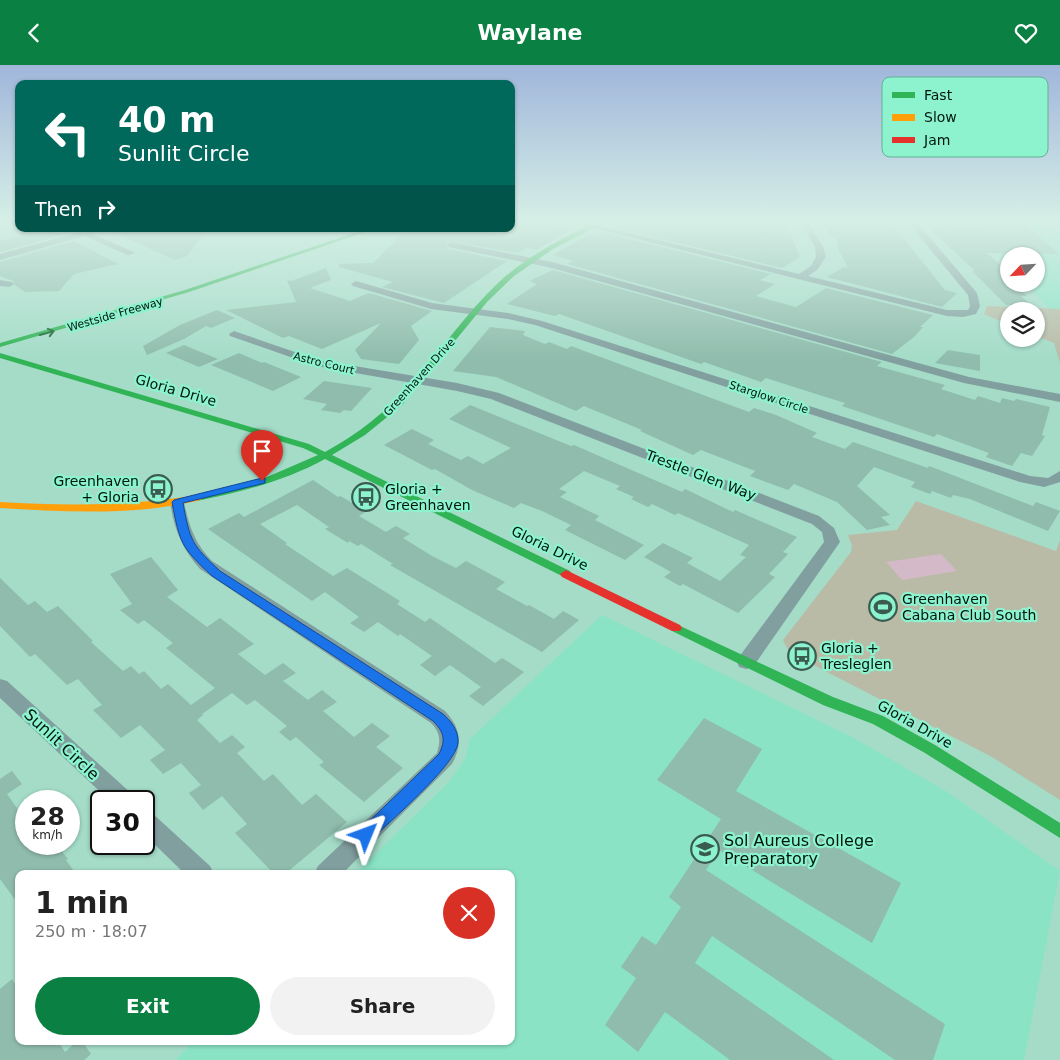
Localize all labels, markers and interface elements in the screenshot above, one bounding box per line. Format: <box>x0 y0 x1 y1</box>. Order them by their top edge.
icon: back <box>20 19 48 47</box>
icon: heart <box>1012 19 1040 47</box>
text: Waylane <box>478 20 582 45</box>
legend <box>882 77 1048 157</box>
text: Fast <box>924 87 953 103</box>
icon: left <box>35 100 100 165</box>
text: 40 m <box>118 100 215 140</box>
text: Slow <box>924 109 957 125</box>
text: Jam <box>923 132 950 148</box>
text: Sunlit Circle <box>118 141 249 166</box>
icon: right <box>92 195 120 223</box>
text: Then <box>35 198 82 220</box>
north arrow <box>1000 247 1045 293</box>
map controls <box>1000 247 1045 347</box>
street label: Westside Freeway <box>66 294 165 334</box>
button: layers <box>1000 302 1045 347</box>
one-way arrow <box>39 328 55 337</box>
street label: Greenhaven Drive <box>381 336 458 419</box>
street label: Astro Court <box>292 350 356 377</box>
street label: Gloria Drive <box>134 371 218 409</box>
street label: Starglow Circle <box>728 379 810 416</box>
pin <box>241 430 283 481</box>
icon: arrive <box>248 437 276 465</box>
street label: Trestle Glen Way <box>643 446 758 503</box>
place label: Greenhaven + Gloria <box>53 473 139 505</box>
bus stop icon: Greenhaven + Gloria <box>143 474 173 504</box>
place label: Gloria + Greenhaven <box>385 481 471 513</box>
bus stop icon: Gloria + Greenhaven <box>351 482 381 512</box>
street label: Gloria Drive <box>509 523 591 573</box>
place label: Greenhaven Cabana Club South <box>902 591 1036 623</box>
sports icon: Greenhaven Cabana Club South <box>868 592 898 622</box>
place label: Gloria + Tresleglen <box>820 640 892 672</box>
bus stop icon: Gloria + Tresleglen <box>787 641 817 671</box>
street label: Gloria Drive <box>875 697 955 751</box>
street label: Sunlit Circle <box>20 705 103 784</box>
speed limit sign: 30 <box>90 790 155 855</box>
text: 28 <box>30 802 65 831</box>
position arrow <box>339 808 391 860</box>
text: km/h <box>32 828 63 842</box>
place label: Sol Aureus College Preparatory <box>724 831 874 868</box>
school or university icon: Sol Aureus College Preparatory <box>690 834 720 864</box>
text: 1 min <box>35 885 129 920</box>
button: close <box>443 887 495 939</box>
text: 250 m · 18:07 <box>35 922 148 941</box>
button: Exit <box>35 977 260 1035</box>
button: Share <box>270 977 495 1035</box>

